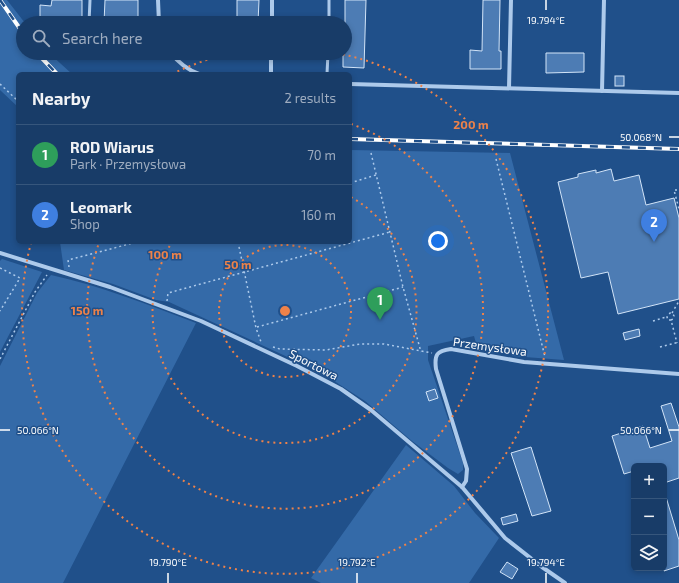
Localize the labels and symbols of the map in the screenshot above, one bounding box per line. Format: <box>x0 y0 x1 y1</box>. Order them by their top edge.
text: 19.794°E <box>527 14 565 26</box>
text: 200 m <box>453 117 489 131</box>
text: 50.068°N <box>620 131 662 143</box>
pin: 2 <box>641 209 667 242</box>
your location <box>428 231 448 251</box>
text: 100 m <box>148 247 182 261</box>
text: 50 m <box>224 257 252 271</box>
pin: 1 <box>367 287 393 320</box>
text: 150 m <box>71 303 103 317</box>
centre of rings <box>278 304 292 318</box>
street label: Przemysłowa <box>452 334 528 358</box>
street label: Sportowa <box>287 346 341 382</box>
text: 50.066°N <box>17 424 59 436</box>
text: 50.066°N <box>620 424 662 436</box>
text: 19.790°E <box>149 556 187 568</box>
text: 19.792°E <box>338 556 376 568</box>
text: 19.794°E <box>527 556 565 568</box>

